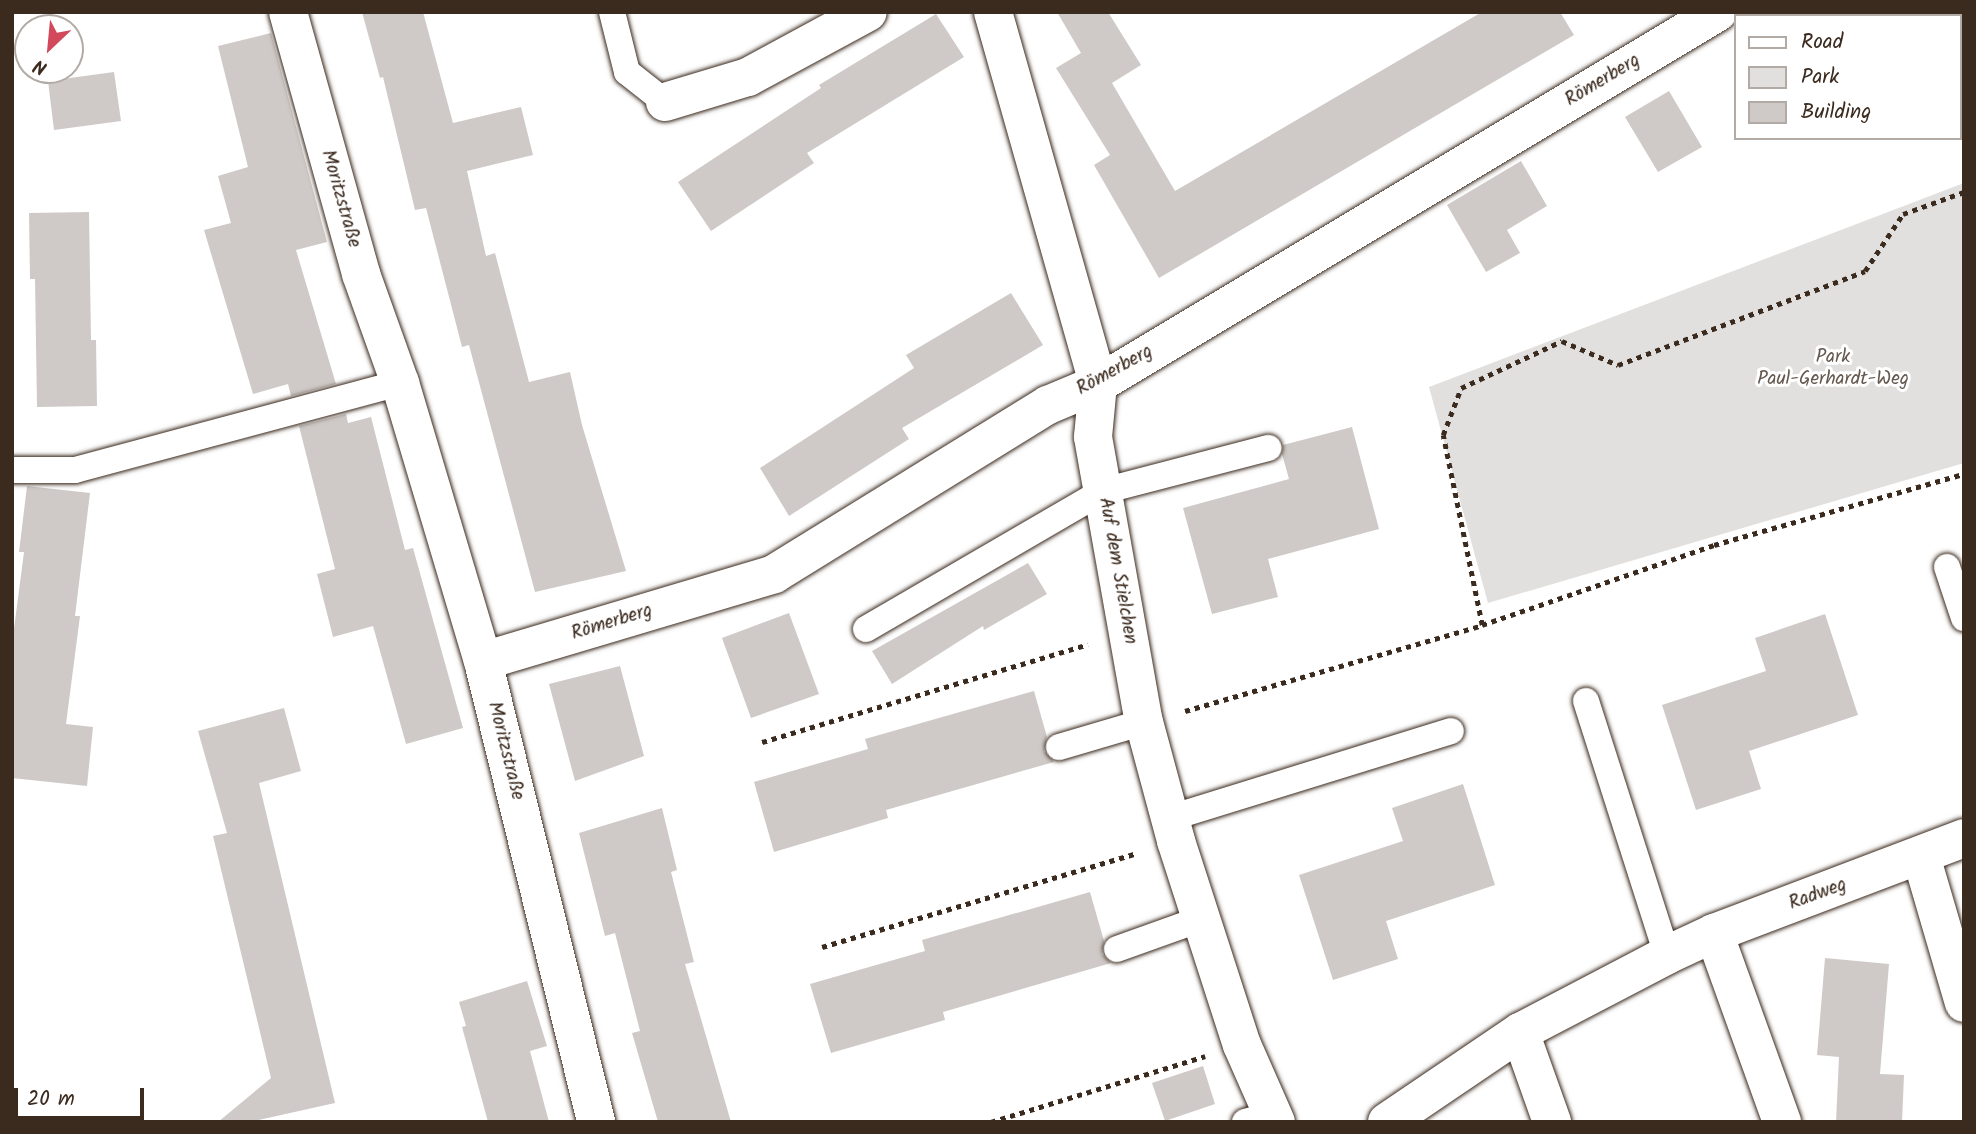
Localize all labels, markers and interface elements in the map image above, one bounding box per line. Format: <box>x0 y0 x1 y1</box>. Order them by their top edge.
north arrow <box>14 14 84 84</box>
legend <box>1734 14 1962 140</box>
text: Road <box>1801 26 1843 59</box>
text: N <box>29 50 53 82</box>
street label: Römerberg <box>1561 50 1645 112</box>
text: Park <box>1801 61 1839 94</box>
text: Building <box>1801 96 1871 129</box>
street label: Moritzstraße <box>315 148 365 250</box>
street label: Römerberg <box>1073 341 1157 401</box>
park label: Park Paul-Gerhardt-Weg <box>1757 347 1909 391</box>
street label: Auf dem Stielchen <box>1093 496 1141 646</box>
street label: Römerberg <box>569 600 655 646</box>
street label: Moritzstraße <box>482 700 528 802</box>
street label: Radweg <box>1786 874 1850 916</box>
scale bar <box>18 1074 147 1118</box>
text: 20 m <box>27 1083 75 1116</box>

